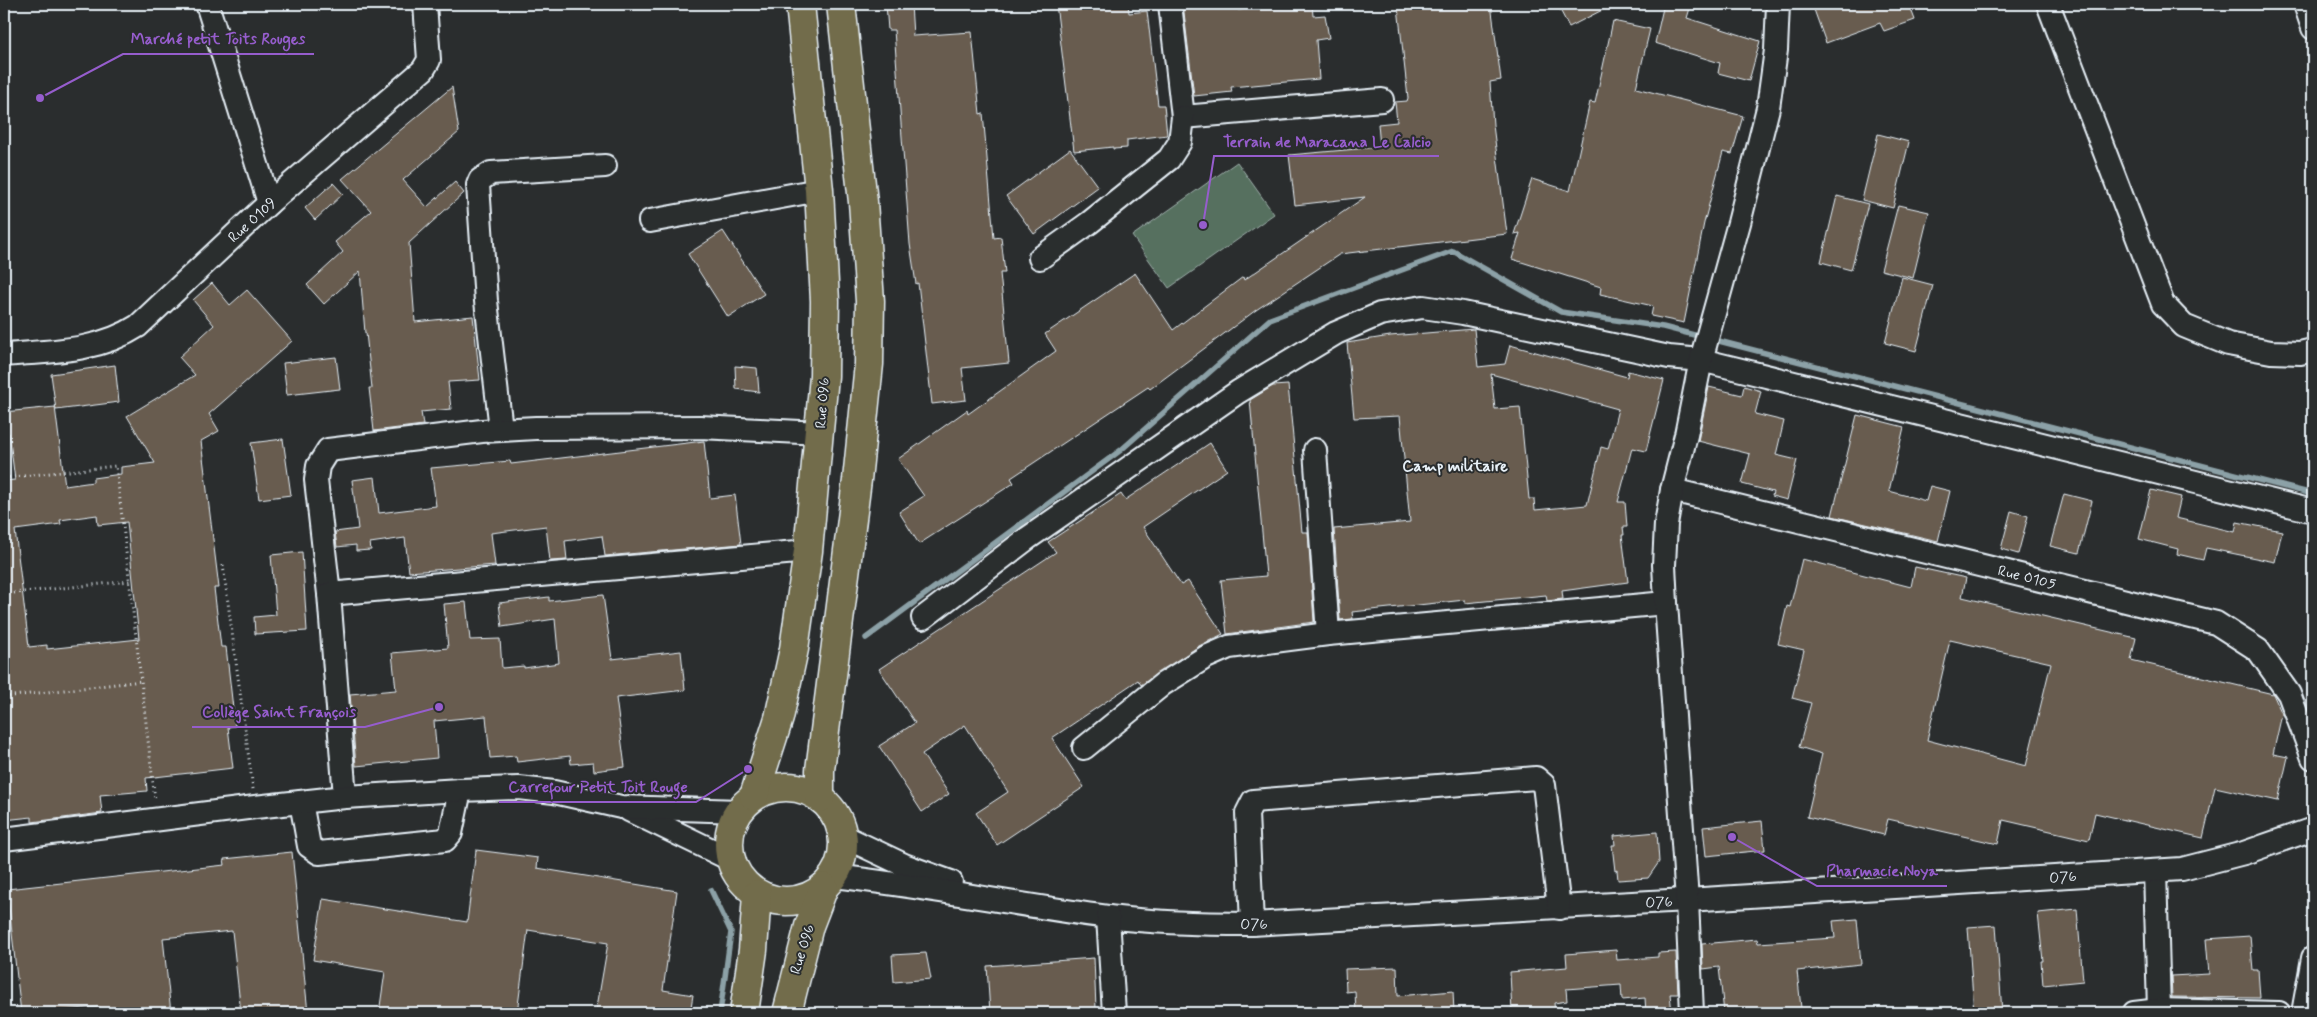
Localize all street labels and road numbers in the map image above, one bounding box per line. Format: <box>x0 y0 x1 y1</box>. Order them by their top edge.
street label: Rue O109 <box>224 194 281 248</box>
street label: Rue O96 <box>811 377 835 429</box>
street label: Rue O105 <box>1996 561 2058 595</box>
street label: O76 <box>2049 867 2077 889</box>
street label: O76 <box>1645 892 1673 914</box>
street label: O76 <box>1240 915 1268 935</box>
street label: Rue O96 <box>786 922 820 977</box>

